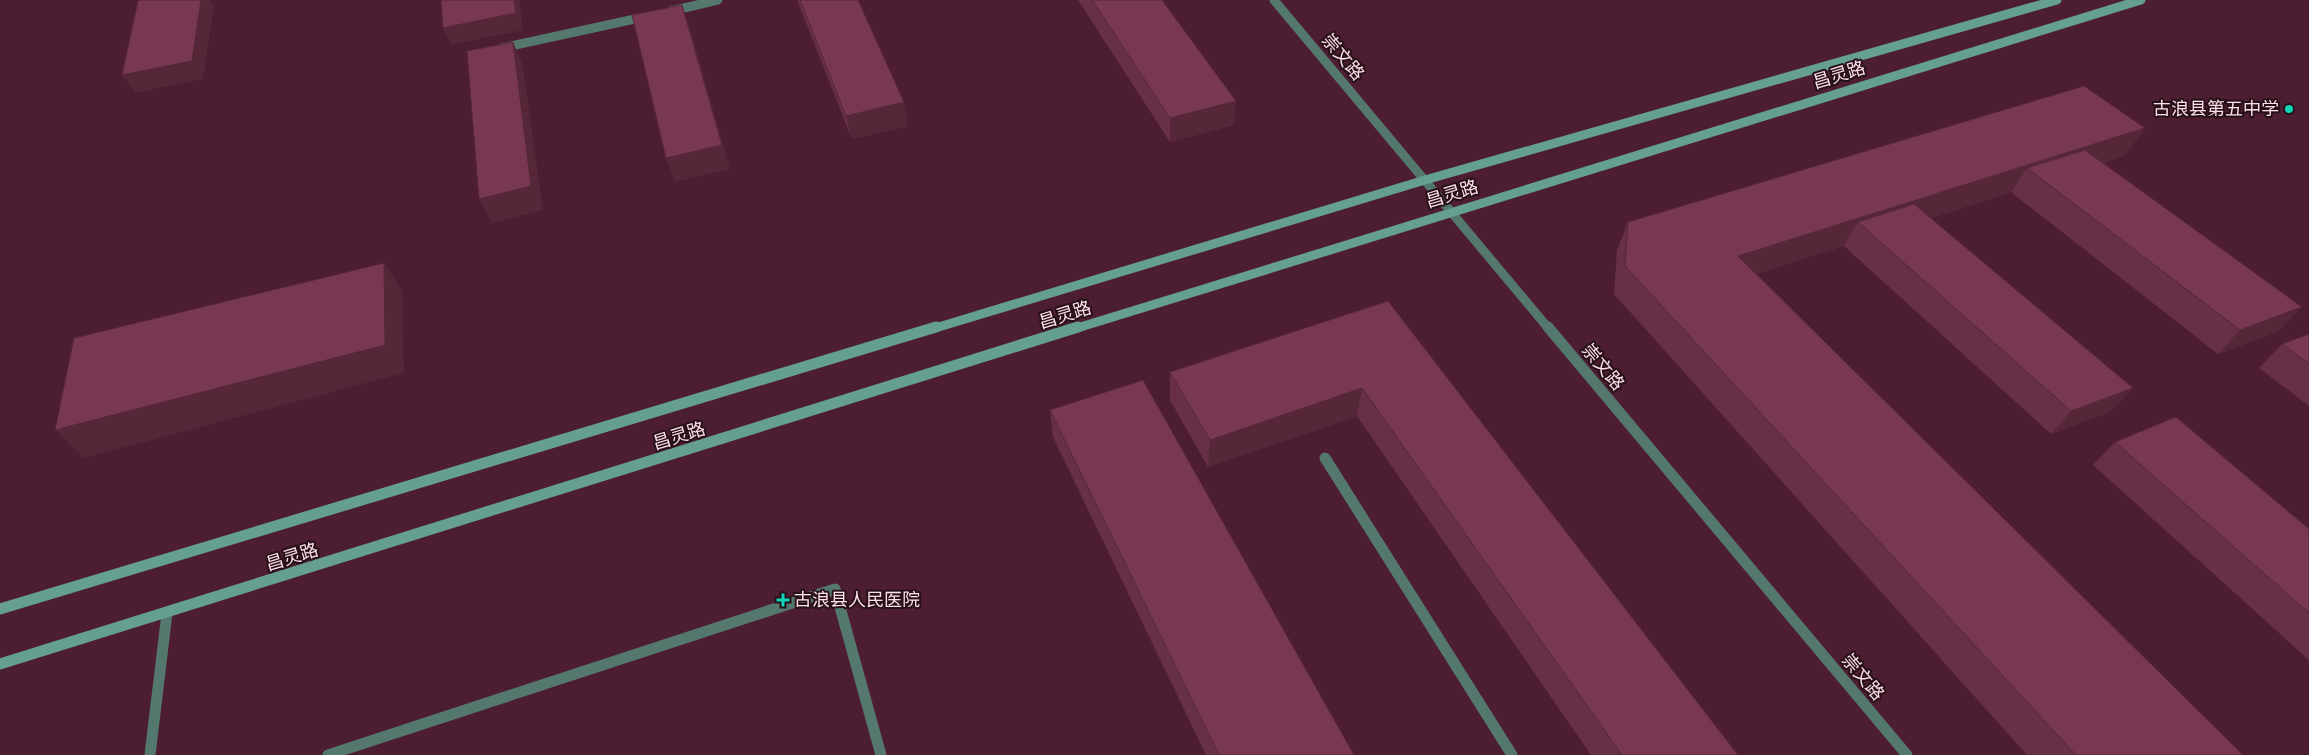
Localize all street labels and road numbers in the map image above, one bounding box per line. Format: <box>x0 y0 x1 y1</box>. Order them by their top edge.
street label: 崇文路 <box>1317 28 1370 85</box>
street label: 昌灵路 <box>1809 55 1868 93</box>
street label: 昌灵路 <box>1422 174 1481 212</box>
street label: 昌灵路 <box>1035 295 1094 333</box>
street label: 崇文路 <box>1577 338 1630 395</box>
street label: 昌灵路 <box>649 416 708 454</box>
street label: 昌灵路 <box>262 537 321 575</box>
street label: 崇文路 <box>1837 648 1890 705</box>

